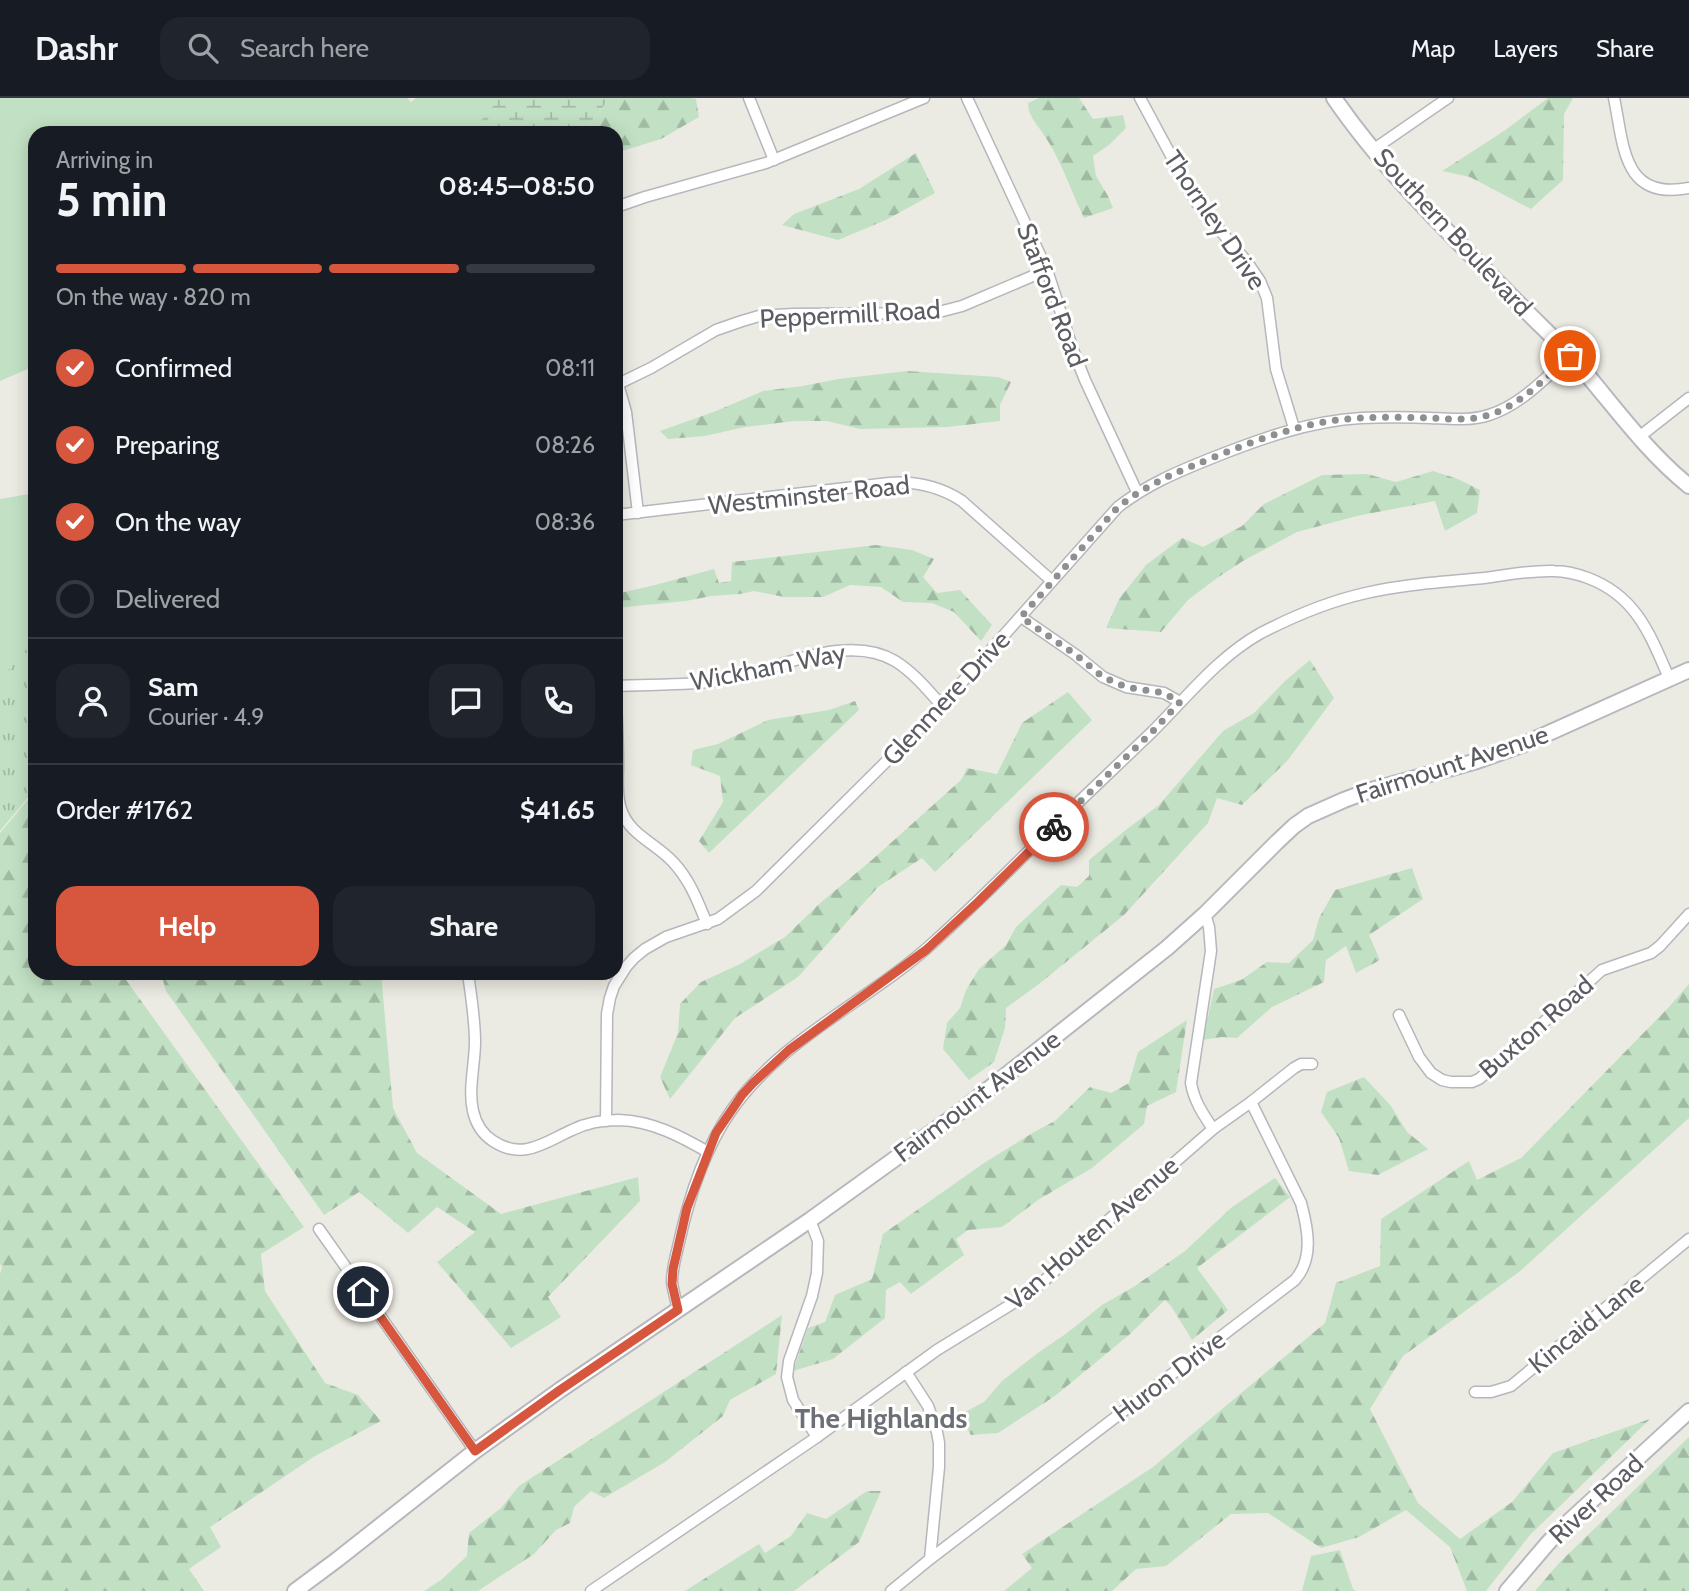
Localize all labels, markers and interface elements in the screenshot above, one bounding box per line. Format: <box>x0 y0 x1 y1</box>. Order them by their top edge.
search box <box>160 17 650 80</box>
text: Dashr <box>35 28 118 68</box>
icon: search <box>184 29 222 67</box>
text: Search here <box>240 32 369 64</box>
text: Map <box>1411 34 1455 63</box>
text: Layers <box>1493 34 1558 63</box>
text: Share <box>1596 34 1654 63</box>
street label: Southern Boulevard <box>1367 141 1539 323</box>
street label: Thornley Drive <box>1157 144 1273 296</box>
text: Arriving in <box>56 146 153 174</box>
text: 08:45–08:50 <box>439 170 595 202</box>
text: 5 min <box>56 172 167 228</box>
street label: Stafford Road <box>1010 218 1094 372</box>
text: On the way · 820 m <box>56 283 251 311</box>
street label: Peppermill Road <box>759 293 941 335</box>
pin <box>1540 326 1600 386</box>
icon: bag <box>1551 337 1589 375</box>
icon: check <box>56 349 94 387</box>
text: Confirmed <box>115 352 232 384</box>
text: 08:11 <box>545 354 595 382</box>
icon: check <box>56 426 94 464</box>
text: Preparing <box>115 429 219 461</box>
text: 08:26 <box>535 431 595 459</box>
street label: Westminster Road <box>707 469 911 521</box>
icon: check <box>56 503 94 541</box>
text: On the way <box>115 506 241 538</box>
text: 08:36 <box>535 508 595 536</box>
text: Delivered <box>115 583 220 615</box>
street label: Glenmere Drive <box>875 624 1017 772</box>
street label: Wickham Way <box>688 636 848 698</box>
button: person <box>56 664 130 738</box>
button: chat <box>429 664 503 738</box>
button: phone <box>521 664 595 738</box>
text: Sam <box>148 671 199 703</box>
text: Courier · 4.9 <box>148 703 264 731</box>
street label: Fairmount Avenue <box>1352 718 1552 810</box>
courier <box>1019 792 1089 862</box>
text: Order #1762 <box>56 794 193 826</box>
text: $41.65 <box>520 794 595 826</box>
icon: bike <box>1035 808 1073 846</box>
button: Help <box>56 886 319 966</box>
button: Share <box>333 886 595 966</box>
street label: Buxton Road <box>1472 969 1600 1085</box>
street label: Fairmount Avenue <box>887 1023 1067 1169</box>
street label: Van Houten Avenue <box>999 1149 1185 1317</box>
pin <box>333 1262 393 1322</box>
street label: Kincaid Lane <box>1522 1268 1650 1380</box>
icon: home <box>344 1273 382 1311</box>
street label: Huron Drive <box>1106 1323 1232 1429</box>
district label: The Highlands <box>795 1401 967 1435</box>
street label: River Road <box>1542 1447 1650 1551</box>

